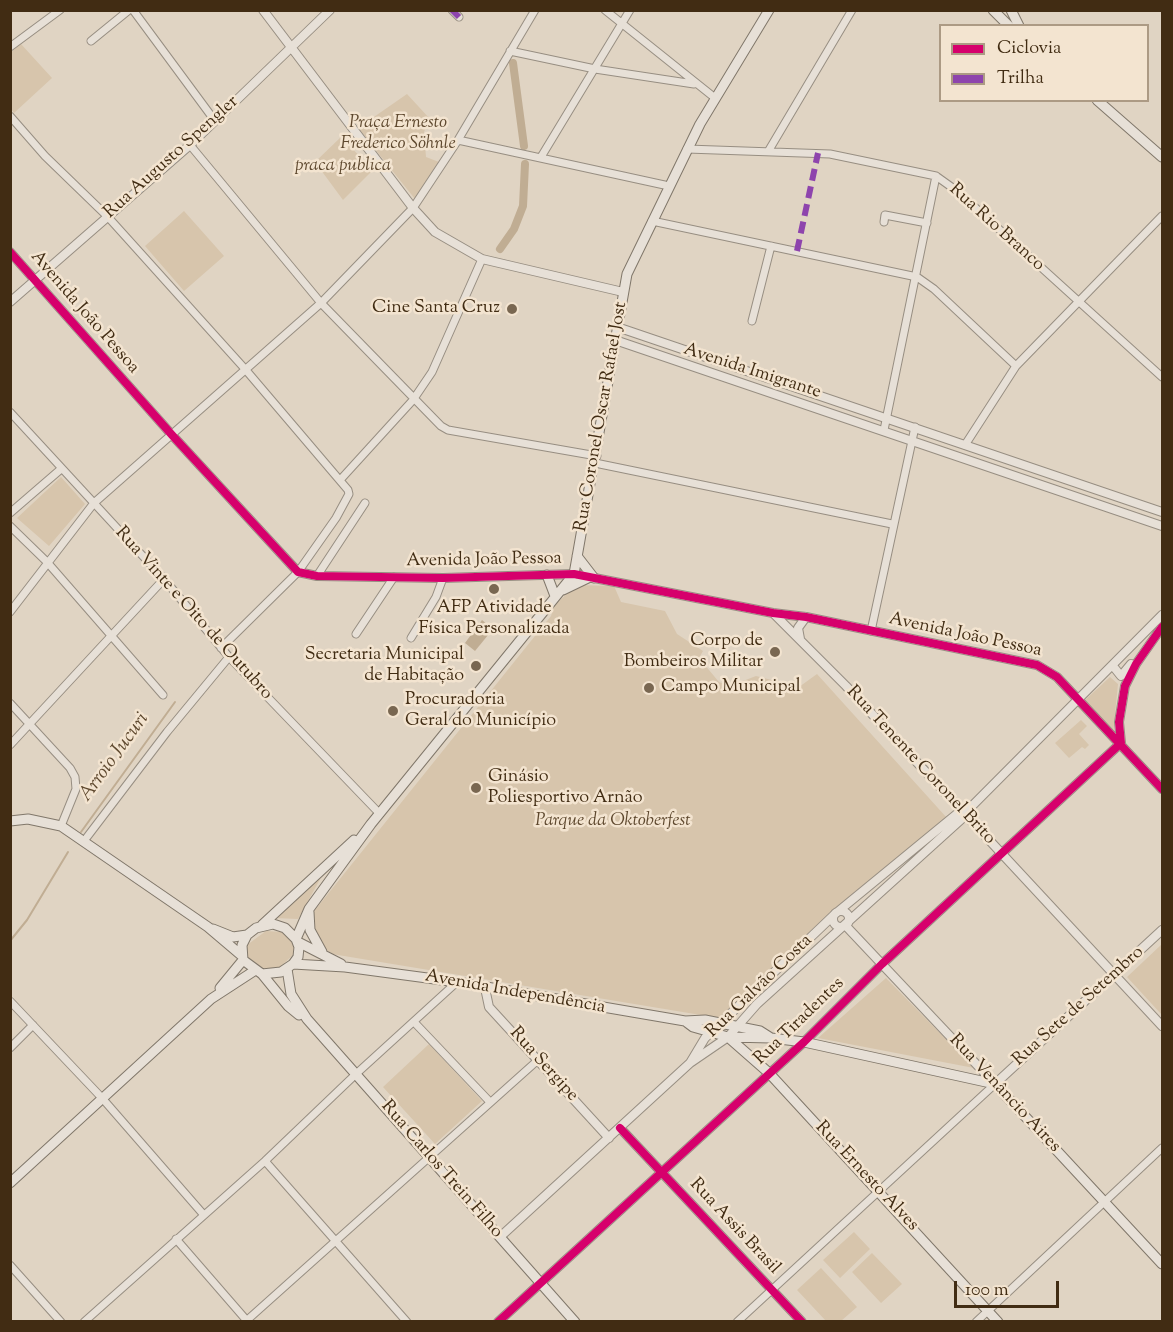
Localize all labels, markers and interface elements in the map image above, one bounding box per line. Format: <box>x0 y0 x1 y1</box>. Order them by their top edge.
legend <box>939 24 1149 102</box>
text: Ciclovia <box>997 36 1061 62</box>
text: Trilha <box>997 66 1044 92</box>
street label: Rua Augusto Spengler <box>100 92 244 224</box>
park label: Praça Ernesto Frederico Söhnle <box>340 113 456 156</box>
park label: praca publica <box>295 156 391 178</box>
street label: Rua Rio Branco <box>944 179 1048 277</box>
street label: Avenida João Pessoa <box>25 247 143 379</box>
place label: Cine Santa Cruz <box>372 298 500 320</box>
street label: Rua Coronel Oscar Rafael Jost <box>571 300 633 534</box>
marker: Cine Santa Cruz <box>505 302 519 316</box>
street label: Avenida Imigrante <box>680 340 824 404</box>
street label: Rua Vinte e Oito de Outubro <box>110 523 276 705</box>
street label: Avenida João Pessoa <box>406 549 562 573</box>
marker: AFP Atividade Física Personalizada <box>487 582 501 596</box>
place label: AFP Atividade Física Personalizada <box>418 598 570 640</box>
street label: Avenida João Pessoa <box>887 609 1043 663</box>
place label: Corpo de Bombeiros Militar <box>624 631 763 674</box>
place label: Secretaria Municipal de Habitação <box>305 645 464 688</box>
marker: Corpo de Bombeiros Militar <box>768 645 782 659</box>
marker: Secretaria Municipal de Habitação <box>469 659 483 673</box>
place label: Campo Municipal <box>661 677 801 699</box>
marker: Campo Municipal <box>642 681 656 695</box>
street label: Rua Tenente Coronel Brito <box>841 682 999 850</box>
place label: Procuradoria Geral do Município <box>405 690 556 732</box>
marker: Procuradoria Geral do Município <box>386 704 400 718</box>
water label: Arroio Jucuri <box>75 709 155 807</box>
place label: Ginásio Poliesportivo Arnão <box>488 767 643 810</box>
marker: Ginásio Poliesportivo Arnão <box>469 781 483 795</box>
park label: Parque da Oktoberfest <box>535 811 691 833</box>
street label: Rua Galvão Costa <box>702 931 818 1043</box>
street label: Rua Sete de Setembro <box>1009 942 1149 1072</box>
street label: Avenida Independência <box>423 967 607 1019</box>
street label: Rua Tiradentes <box>750 974 850 1070</box>
street label: Rua Sergipe <box>504 1023 582 1107</box>
street label: Rua Venâncio Aires <box>944 1030 1064 1158</box>
street label: Rua Carlos Trein Filho <box>375 1097 507 1243</box>
street label: Rua Ernesto Alves <box>810 1118 922 1236</box>
street label: Rua Assis Brasil <box>684 1175 784 1279</box>
scale bar <box>957 1269 1062 1307</box>
text: 100 m <box>965 1278 1009 1304</box>

